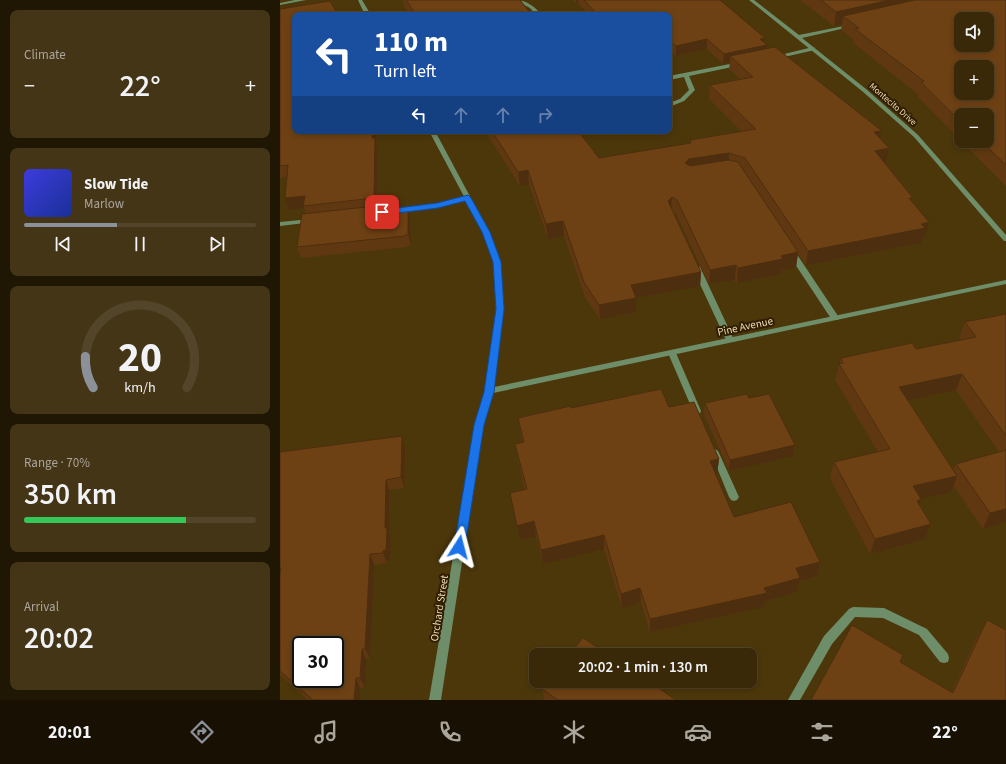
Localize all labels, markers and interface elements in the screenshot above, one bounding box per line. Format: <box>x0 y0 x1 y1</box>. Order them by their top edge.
map controls <box>954 12 994 148</box>
button: sound <box>954 12 994 52</box>
text: 110 m <box>374 22 448 62</box>
icon: left <box>308 28 360 80</box>
text: Climate <box>24 46 66 64</box>
text: Turn left <box>374 59 436 84</box>
button: + <box>954 60 994 100</box>
text: 22° <box>119 65 161 108</box>
text: − <box>24 70 35 102</box>
text: + <box>245 70 256 102</box>
street label: Montecito Drive <box>866 80 920 129</box>
icon: left <box>408 104 430 126</box>
icon: ahead <box>450 104 472 126</box>
icon: ahead <box>492 104 514 126</box>
icon: right <box>534 104 556 126</box>
button: − <box>954 108 994 148</box>
text: Slow Tide <box>84 174 148 195</box>
text: Marlow <box>84 195 124 213</box>
pin <box>365 195 399 229</box>
icon: arrive <box>371 201 393 223</box>
icon: previous <box>52 233 74 255</box>
icon: pause <box>129 233 151 255</box>
icon: next <box>206 233 228 255</box>
street label: Pine Avenue <box>716 313 775 340</box>
text: 20 <box>118 328 162 388</box>
text: km/h <box>124 377 156 398</box>
text: Range · 70% <box>24 454 90 472</box>
text: 350 km <box>24 473 117 516</box>
position arrow <box>438 526 480 568</box>
street label: Orchard Street <box>427 573 452 642</box>
text: Arrival <box>24 598 59 616</box>
text: 20:02 <box>24 617 94 660</box>
speed limit sign: 30 <box>292 636 344 688</box>
text: 20:02 · 1 min · 130 m <box>578 657 708 678</box>
icon: directions <box>188 718 216 746</box>
icon: music <box>312 718 340 746</box>
icon: phone <box>436 718 464 746</box>
icon: climate <box>560 718 588 746</box>
icon: car <box>684 718 712 746</box>
icon: filters <box>808 718 836 746</box>
text: 20:01 <box>48 720 91 745</box>
text: 22° <box>932 720 958 745</box>

